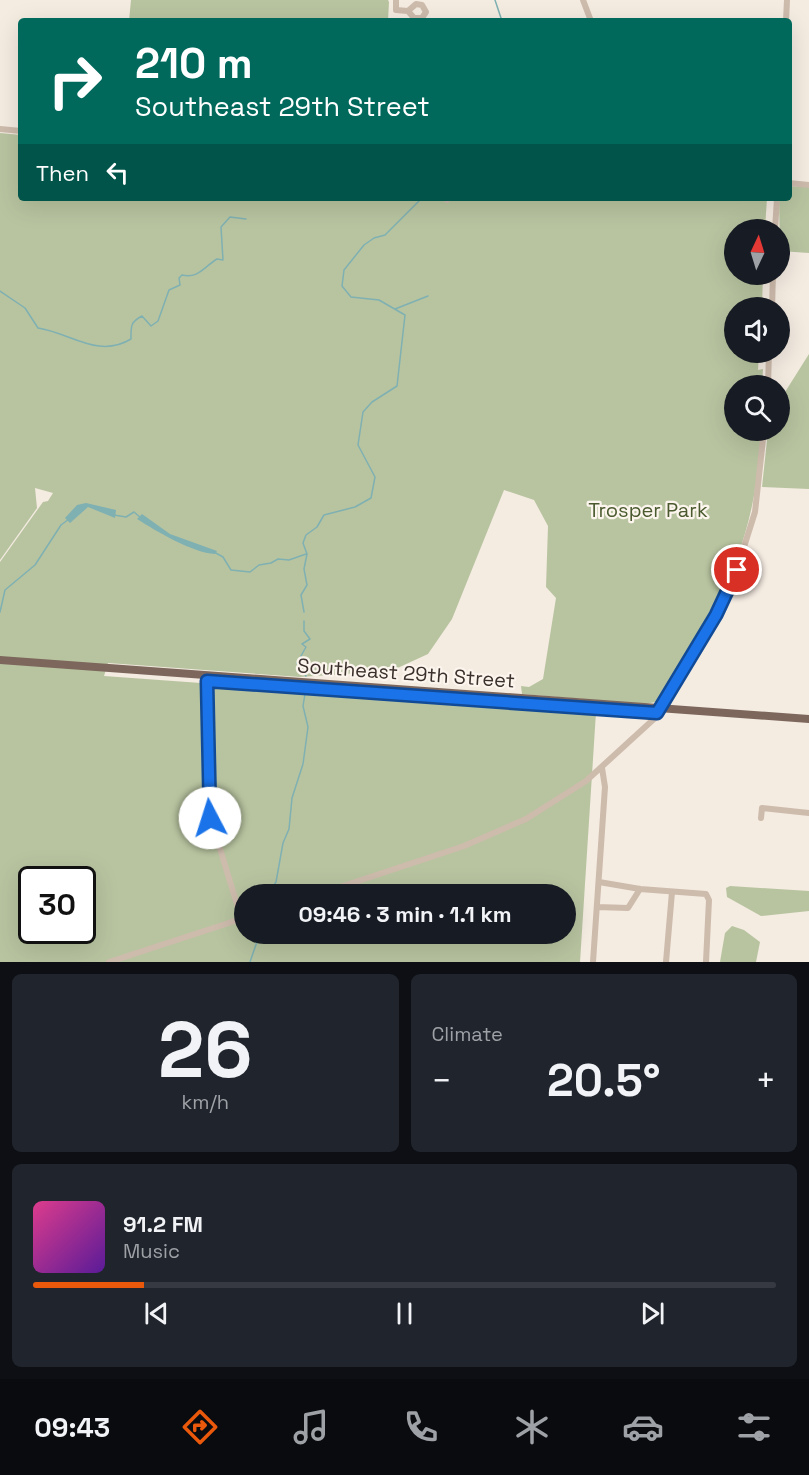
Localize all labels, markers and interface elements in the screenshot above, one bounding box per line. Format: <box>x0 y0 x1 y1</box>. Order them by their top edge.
text: 210 m <box>135 37 253 90</box>
icon: right <box>36 42 114 120</box>
text: Southeast 29th Street <box>135 89 430 124</box>
icon: left <box>101 156 134 189</box>
text: Then <box>36 159 89 187</box>
north arrow <box>724 219 790 285</box>
map controls <box>724 219 790 441</box>
button: sound <box>724 297 790 363</box>
button: search <box>724 375 790 441</box>
park label: Trosper Park <box>588 497 708 523</box>
pin <box>711 544 762 595</box>
icon: arrive <box>720 553 753 586</box>
street label: Southeast 29th Street <box>296 652 516 694</box>
position arrow <box>178 786 242 850</box>
speed limit sign: 30 <box>18 866 96 944</box>
text: 09:46 · 3 min · 1.1 km <box>298 900 512 928</box>
text: 26 <box>158 1000 253 1100</box>
text: Climate <box>432 1021 503 1047</box>
text: 20.5° <box>547 1052 661 1109</box>
text: − <box>432 1060 452 1102</box>
text: + <box>756 1060 776 1102</box>
text: km/h <box>181 1089 229 1115</box>
text: 91.2 FM <box>123 1210 203 1238</box>
text: Music <box>123 1238 180 1264</box>
icon: previous <box>140 1297 173 1330</box>
icon: pause <box>388 1297 421 1330</box>
icon: next <box>636 1297 669 1330</box>
icon: directions <box>179 1406 221 1448</box>
icon: music <box>290 1406 332 1448</box>
icon: phone <box>400 1406 442 1448</box>
icon: climate <box>511 1406 553 1448</box>
icon: car <box>622 1406 664 1448</box>
icon: filters <box>733 1406 775 1448</box>
text: 09:43 <box>34 1410 110 1445</box>

